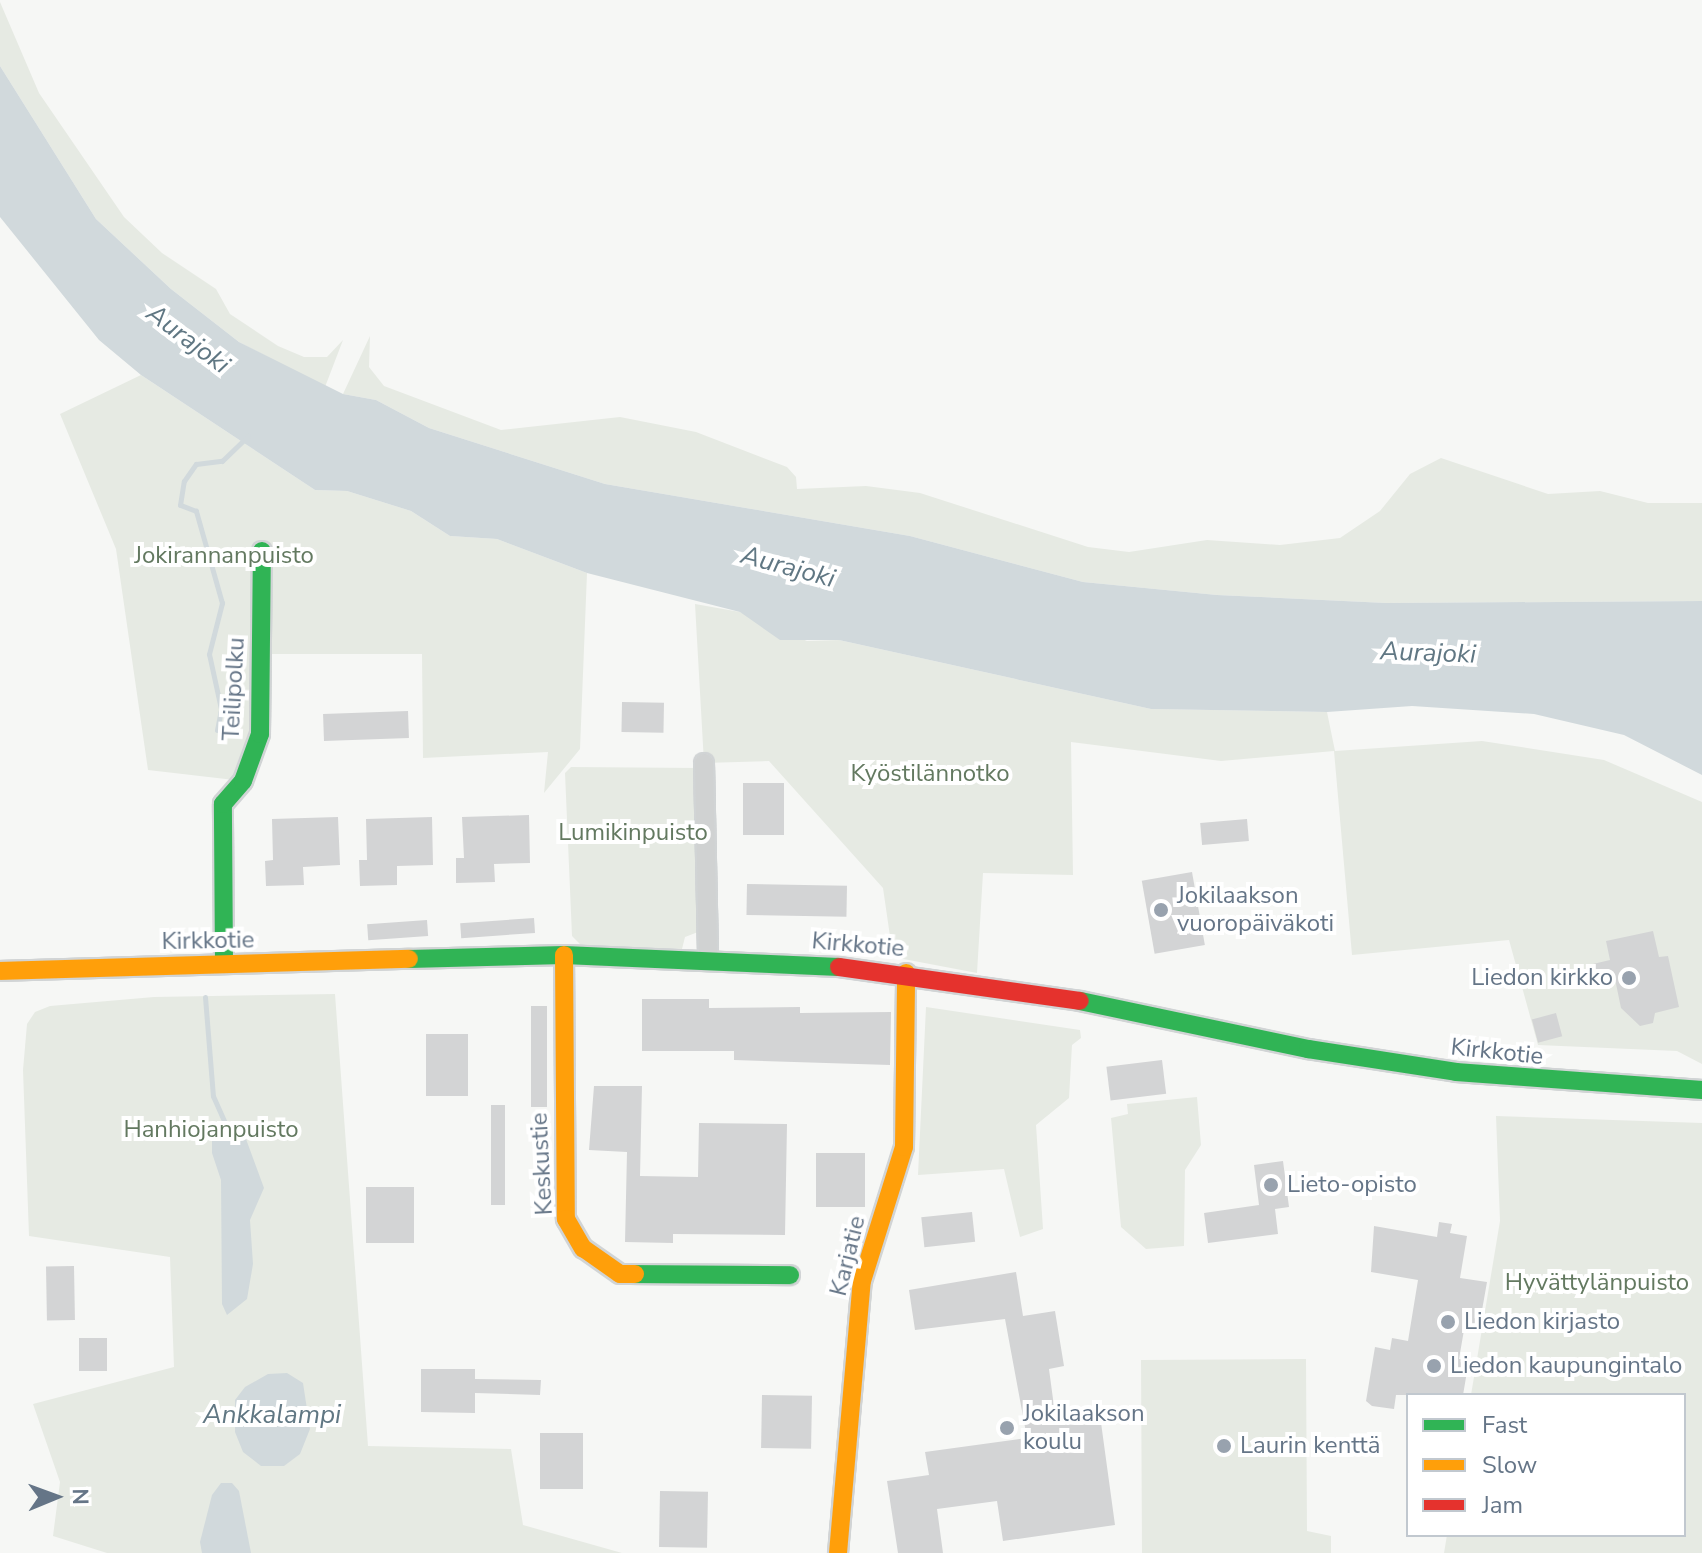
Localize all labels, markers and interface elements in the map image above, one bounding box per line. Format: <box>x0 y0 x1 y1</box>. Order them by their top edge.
water label: Aurajoki <box>140 298 236 380</box>
water label: Aurajoki <box>738 539 838 595</box>
park label: Jokirannanpuisto <box>134 542 314 570</box>
water label: Aurajoki <box>1379 636 1477 670</box>
street label: Teilipolku <box>217 637 251 741</box>
park label: Kyöstilännotko <box>851 760 1009 788</box>
park label: Lumikinpuisto <box>558 819 708 847</box>
place label: Jokilaakson vuoropäiväkoti <box>1177 882 1334 938</box>
marker: Jokilaakson vuoropäiväkoti <box>1152 901 1170 919</box>
street label: Kirkkotie <box>161 926 255 956</box>
street label: Kirkkotie <box>811 927 905 963</box>
place label: Liedon kirkko <box>1471 964 1613 992</box>
marker: Liedon kirkko <box>1620 969 1638 987</box>
street label: Kirkkotie <box>1449 1033 1545 1071</box>
street label: Keskustie <box>525 1112 559 1216</box>
park label: Hanhiojanpuisto <box>123 1116 299 1144</box>
place label: Lieto-opisto <box>1287 1171 1417 1199</box>
marker: Lieto-opisto <box>1262 1176 1280 1194</box>
street label: Karjatie <box>824 1213 872 1299</box>
park label: Hyvättylänpuisto <box>1505 1269 1689 1297</box>
place label: Liedon kirjasto <box>1464 1308 1620 1336</box>
marker: Liedon kirjasto <box>1439 1313 1457 1331</box>
place label: Liedon kaupungintalo <box>1450 1352 1682 1380</box>
marker: Liedon kaupungintalo <box>1425 1357 1443 1375</box>
legend <box>1406 1393 1686 1537</box>
water label: Ankkalampi <box>203 1399 341 1431</box>
place label: Jokilaakson koulu <box>1023 1400 1145 1456</box>
text: Fast <box>1482 1409 1527 1441</box>
marker: Jokilaakson koulu <box>998 1419 1016 1437</box>
place label: Laurin kenttä <box>1240 1432 1380 1460</box>
marker: Laurin kenttä <box>1215 1437 1233 1455</box>
text: Slow <box>1482 1449 1537 1481</box>
north arrow <box>16 1457 96 1537</box>
text: N <box>65 1488 95 1505</box>
text: Jam <box>1482 1489 1523 1521</box>

